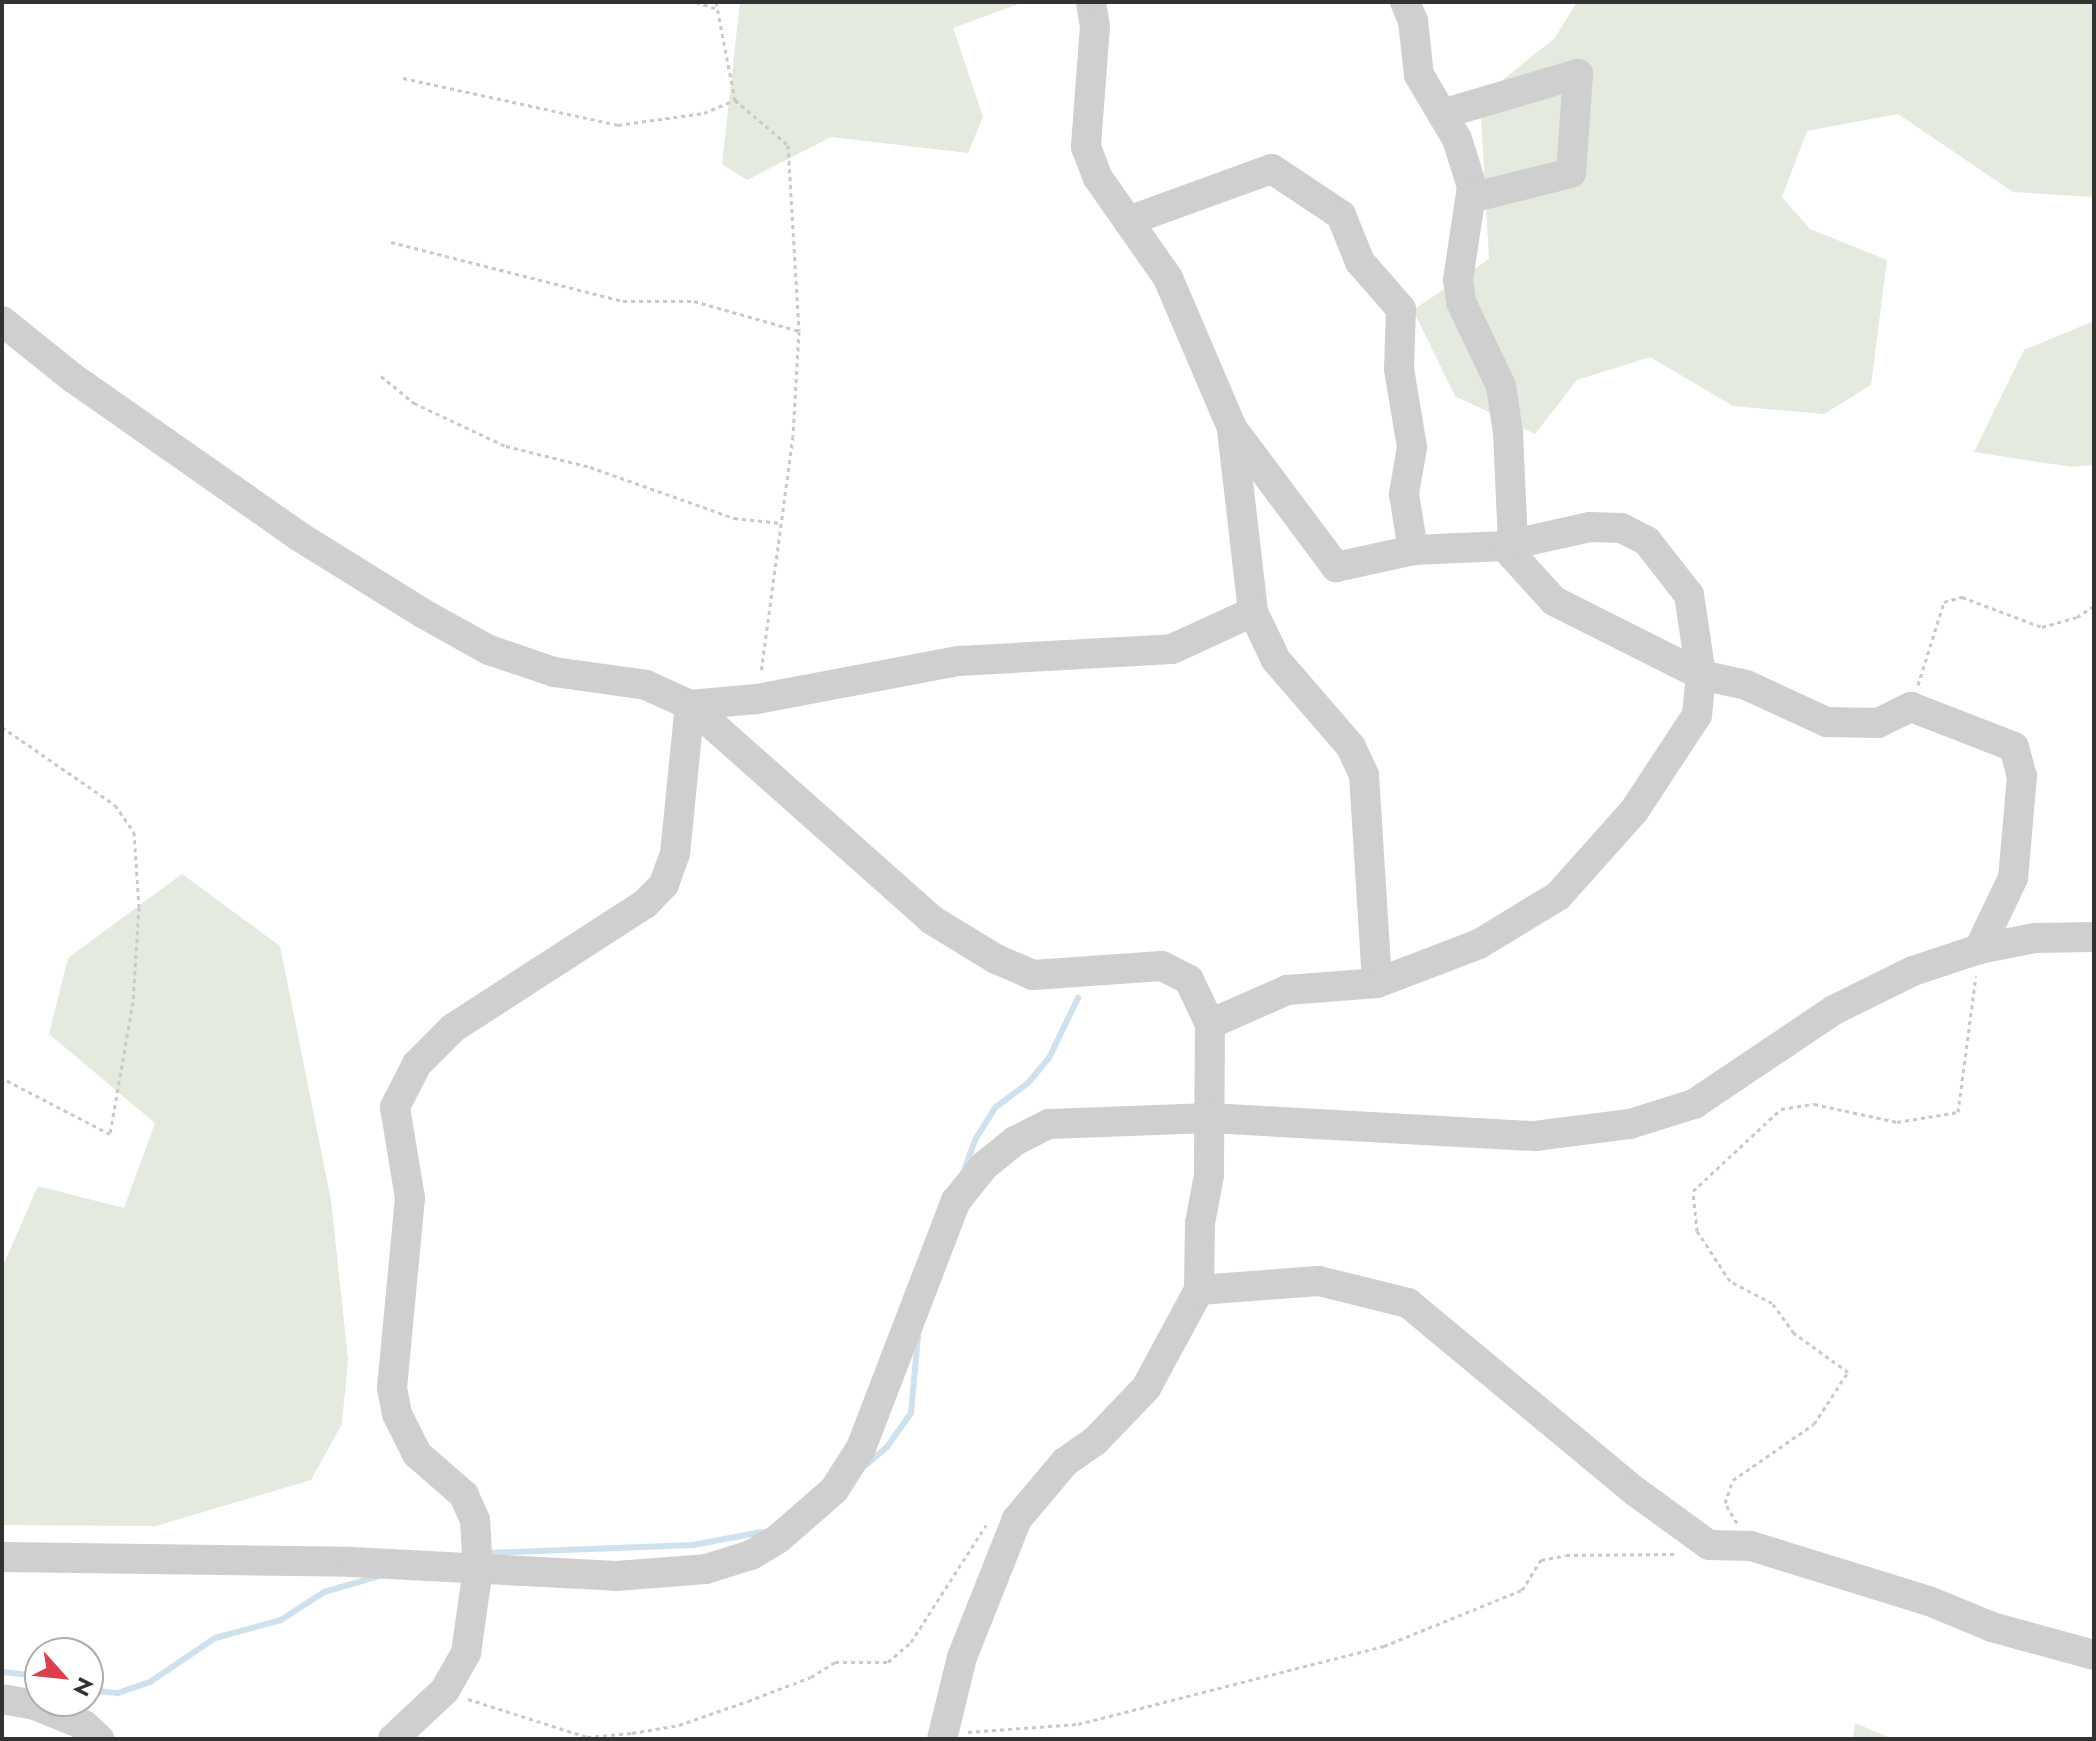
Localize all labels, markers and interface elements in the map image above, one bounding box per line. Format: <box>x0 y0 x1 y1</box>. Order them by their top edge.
north arrow <box>24 1637 104 1717</box>
text: N <box>65 1672 102 1702</box>

